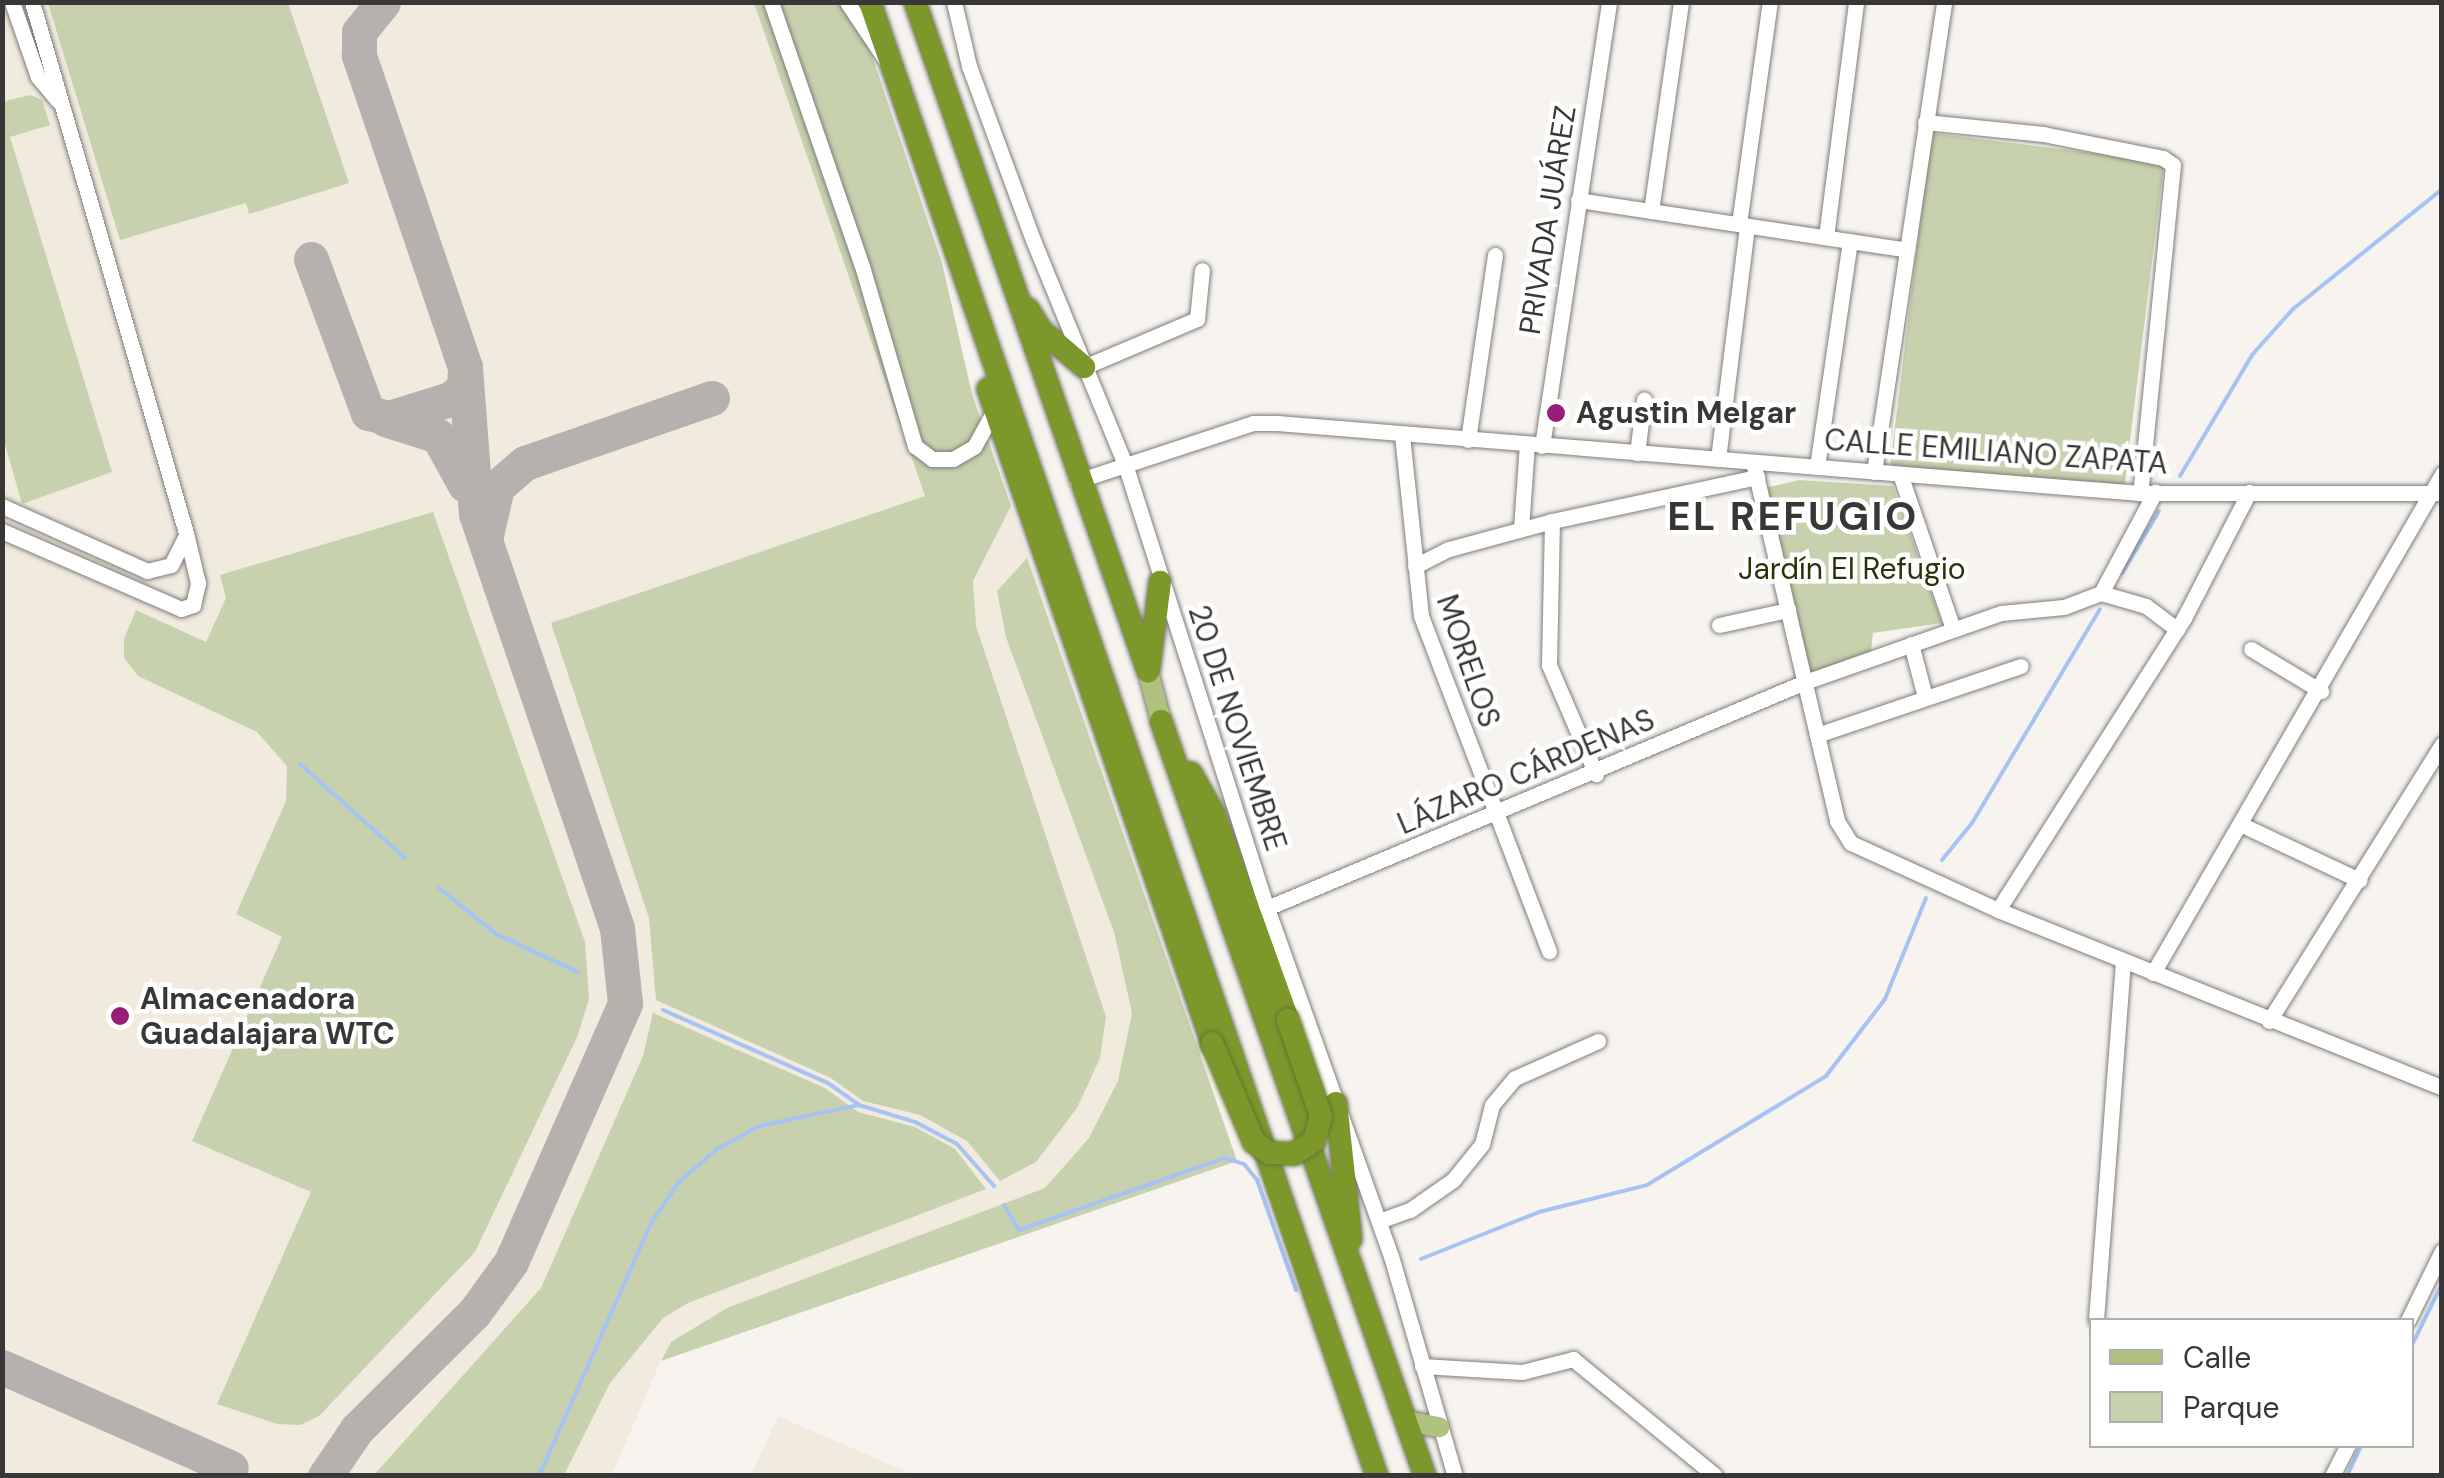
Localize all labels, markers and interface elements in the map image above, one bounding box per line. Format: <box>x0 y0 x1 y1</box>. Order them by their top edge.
street label: PRIVADA JUÁREZ <box>1512 103 1584 337</box>
place label: Agustin Melgar <box>1576 395 1796 431</box>
marker: Agustin Melgar <box>1545 402 1567 424</box>
street label: CALLE EMILIANO ZAPATA <box>1823 422 2169 482</box>
district label: EL REFUGIO <box>1667 492 1919 540</box>
park label: Jardín El Refugio <box>1738 551 1966 587</box>
street label: MORELOS <box>1429 590 1507 732</box>
street label: 20 DE NOVIEMBRE <box>1180 601 1294 855</box>
street label: LÁZARO CÁRDENAS <box>1392 702 1660 842</box>
place label: Almacenadora Guadalajara WTC <box>140 981 395 1052</box>
marker: Almacenadora Guadalajara WTC <box>109 1005 131 1027</box>
legend <box>2089 1318 2414 1448</box>
text: Calle <box>2183 1338 2251 1377</box>
text: Parque <box>2183 1388 2280 1427</box>

